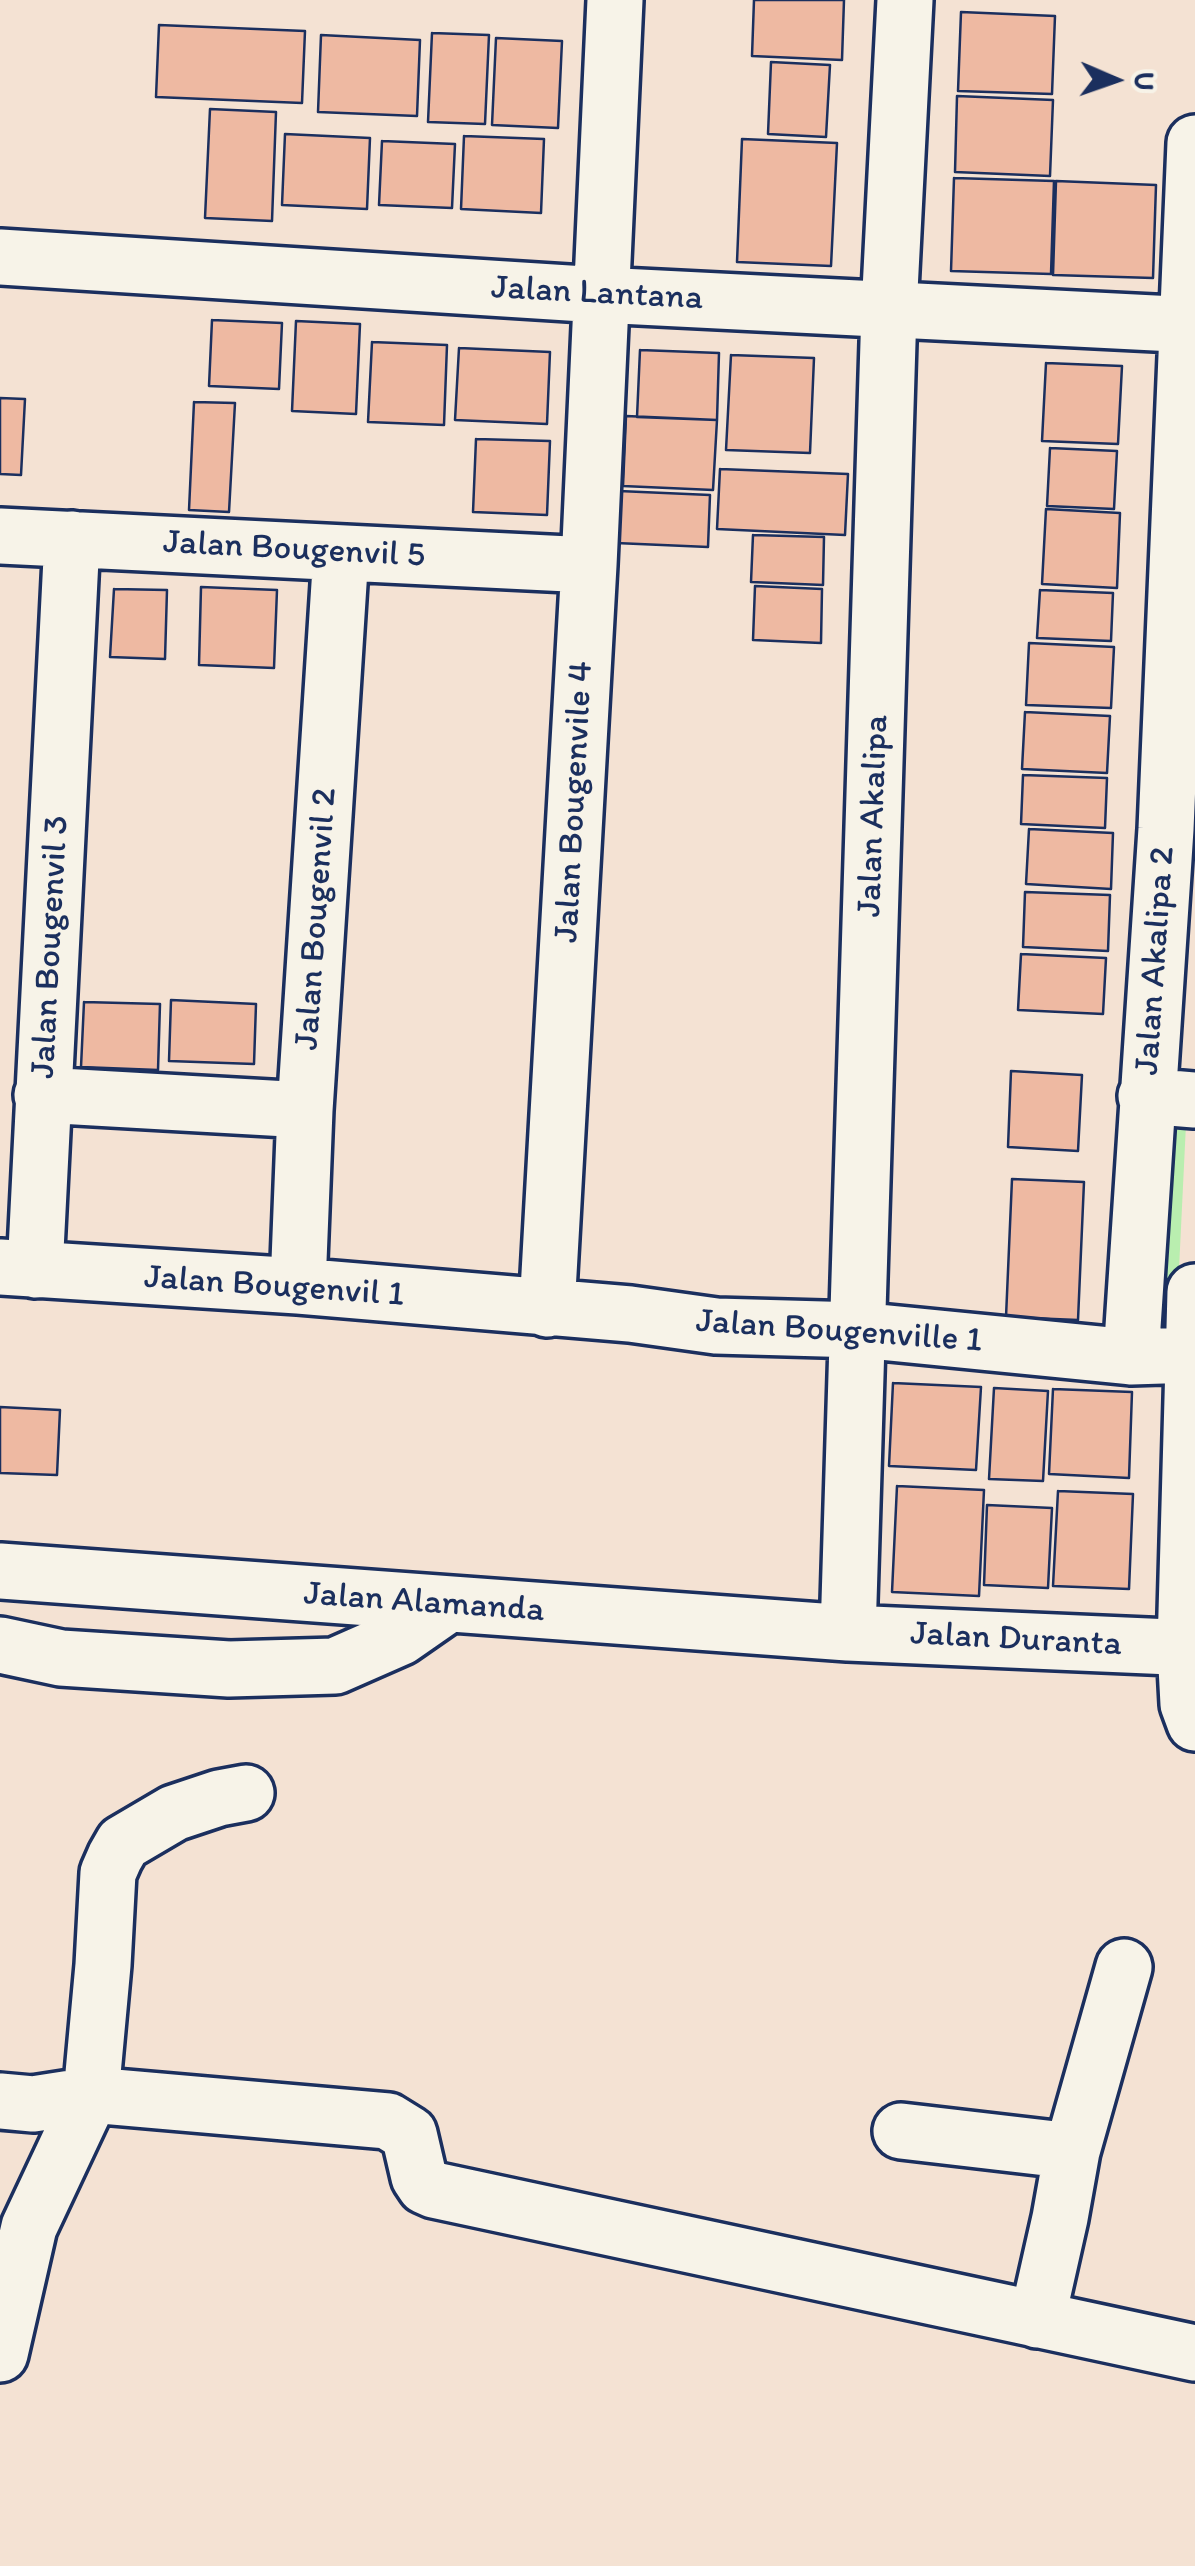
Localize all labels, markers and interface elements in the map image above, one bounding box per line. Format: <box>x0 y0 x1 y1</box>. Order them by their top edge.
north arrow <box>1065 30 1165 130</box>
text: U <box>1128 71 1162 91</box>
street label: Jalan Lantana <box>490 267 704 321</box>
street label: Jalan Bougenvil 5 <box>162 522 426 578</box>
street label: Jalan Bougenvile 4 <box>547 660 603 944</box>
street label: Jalan Akalipa <box>849 714 899 918</box>
street label: Jalan Bougenvil 2 <box>287 787 347 1051</box>
street label: Jalan Bougenvil 3 <box>23 814 79 1080</box>
street label: Jalan Akalipa 2 <box>1127 845 1185 1077</box>
street label: Jalan Bougenvil 1 <box>143 1257 405 1317</box>
street label: Jalan Bougenville 1 <box>694 1301 984 1363</box>
street label: Jalan Alamanda <box>302 1574 546 1632</box>
street label: Jalan Duranta <box>909 1613 1123 1667</box>

